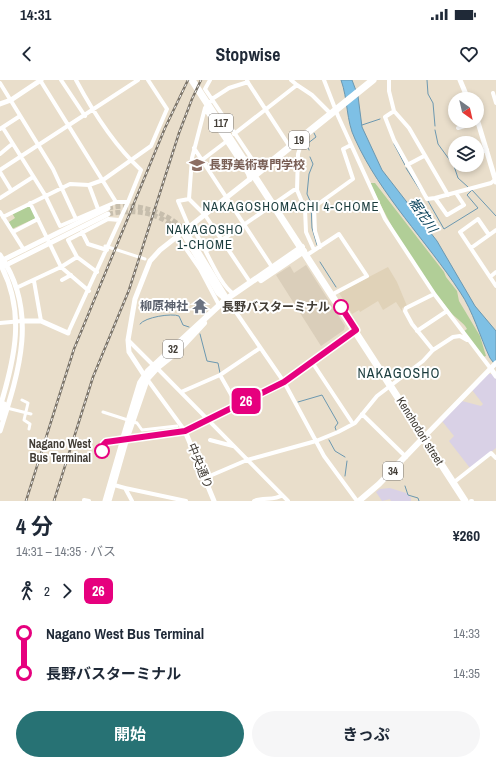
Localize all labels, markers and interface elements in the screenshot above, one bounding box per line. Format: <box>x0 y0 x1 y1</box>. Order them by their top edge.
text: 14:31 <box>20 4 51 25</box>
text: Stopwise <box>216 42 280 67</box>
icon: back <box>16 43 38 65</box>
icon: heart <box>458 43 480 65</box>
north arrow <box>448 92 484 128</box>
map controls <box>448 92 484 172</box>
road number: 117 <box>209 114 233 132</box>
road number: 19 <box>289 131 309 149</box>
button: layers <box>448 136 484 172</box>
school or university icon: 長野美術専門学校 <box>188 156 206 174</box>
place label: 長野美術専門学校 <box>209 157 305 173</box>
water label: 裾花川 <box>405 194 442 237</box>
district label: NAKAGOSHOMACHI 4-CHOME <box>202 198 380 215</box>
district label: NAKAGOSHO 1-CHOME <box>166 221 244 253</box>
temple icon: 柳原神社 <box>191 297 209 315</box>
place label: 柳原神社 <box>140 298 188 314</box>
place label: 長野バスターミナル <box>222 299 330 315</box>
marker: 長野バスターミナル <box>333 299 349 315</box>
road number: 32 <box>163 340 183 358</box>
district label: NAKAGOSHO <box>357 364 441 382</box>
line badge: 26 <box>228 388 264 414</box>
text: 26 <box>240 392 252 410</box>
street label: Kenchodori street <box>393 394 448 468</box>
place label: Nagano West Bus Terminal <box>29 436 92 466</box>
street label: 中央通り <box>184 441 216 491</box>
marker: Nagano West Bus Terminal <box>94 443 110 459</box>
road number: 34 <box>383 462 403 480</box>
text: 4 分 <box>16 511 53 541</box>
text: ¥260 <box>453 525 480 546</box>
text: 14:31 – 14:35 · バス <box>16 543 116 560</box>
icon: walk <box>16 580 38 602</box>
icon: forward <box>56 580 78 602</box>
text: 26 <box>92 582 105 600</box>
text: 2 <box>44 583 50 600</box>
text: Nagano West Bus Terminal <box>46 623 204 644</box>
text: 14:33 <box>453 625 480 642</box>
text: 長野バスターミナル <box>46 663 181 684</box>
text: 14:35 <box>453 665 480 682</box>
button: 開始 <box>16 711 244 757</box>
button: きっぷ <box>252 711 480 757</box>

